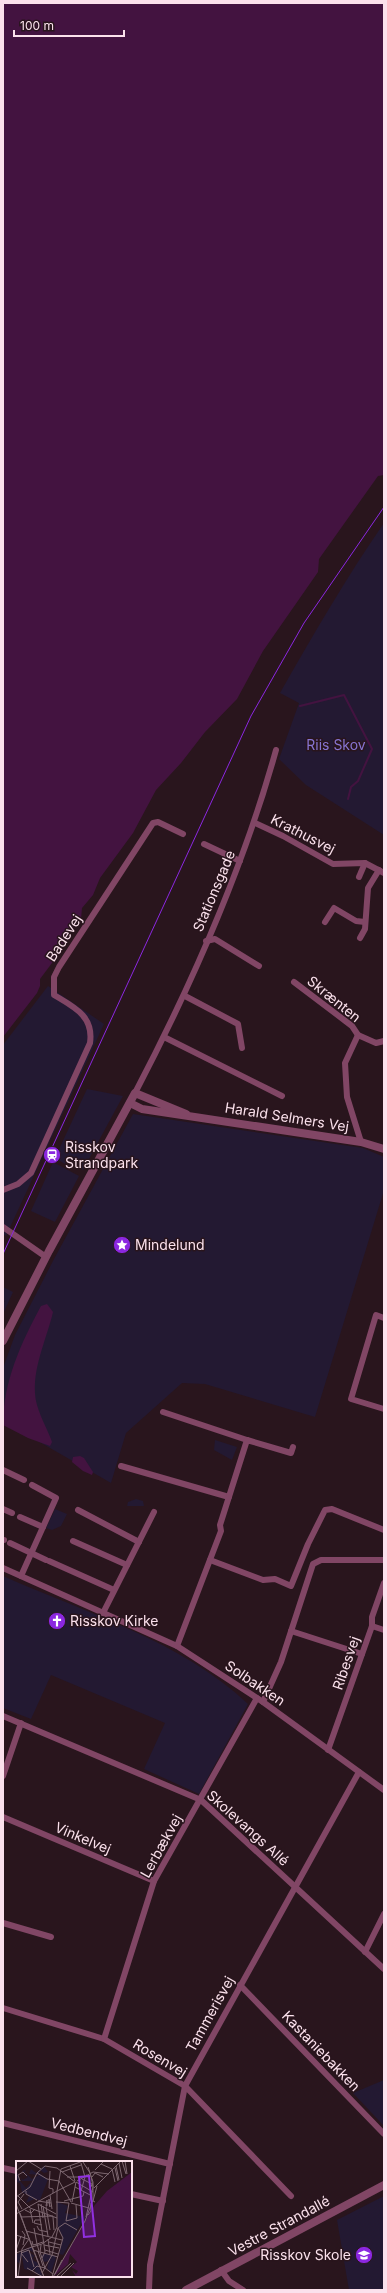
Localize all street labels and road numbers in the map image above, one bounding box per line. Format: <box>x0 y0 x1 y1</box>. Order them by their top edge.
street label: Krathusvej <box>268 810 338 857</box>
street label: Stationsgade <box>189 848 238 934</box>
street label: Badevej <box>42 911 85 964</box>
street label: Skrænten <box>304 972 365 1025</box>
street label: Harald Selmers Vej <box>224 1098 350 1135</box>
street label: Ribesvej <box>328 1634 363 1692</box>
street label: Solbakken <box>222 1656 289 1709</box>
street label: Skolevangs Allé <box>204 1786 293 1869</box>
street label: Lerbækvej <box>136 1811 185 1880</box>
street label: Vinkelvej <box>53 1818 114 1857</box>
street label: Tammerisvej <box>182 1973 237 2055</box>
street label: Kastaniebakken <box>279 2007 364 2094</box>
street label: Rosenvej <box>130 2035 190 2080</box>
street label: Vedbendvej <box>49 2114 129 2149</box>
street label: Vestre Strandallé <box>225 2192 332 2259</box>

